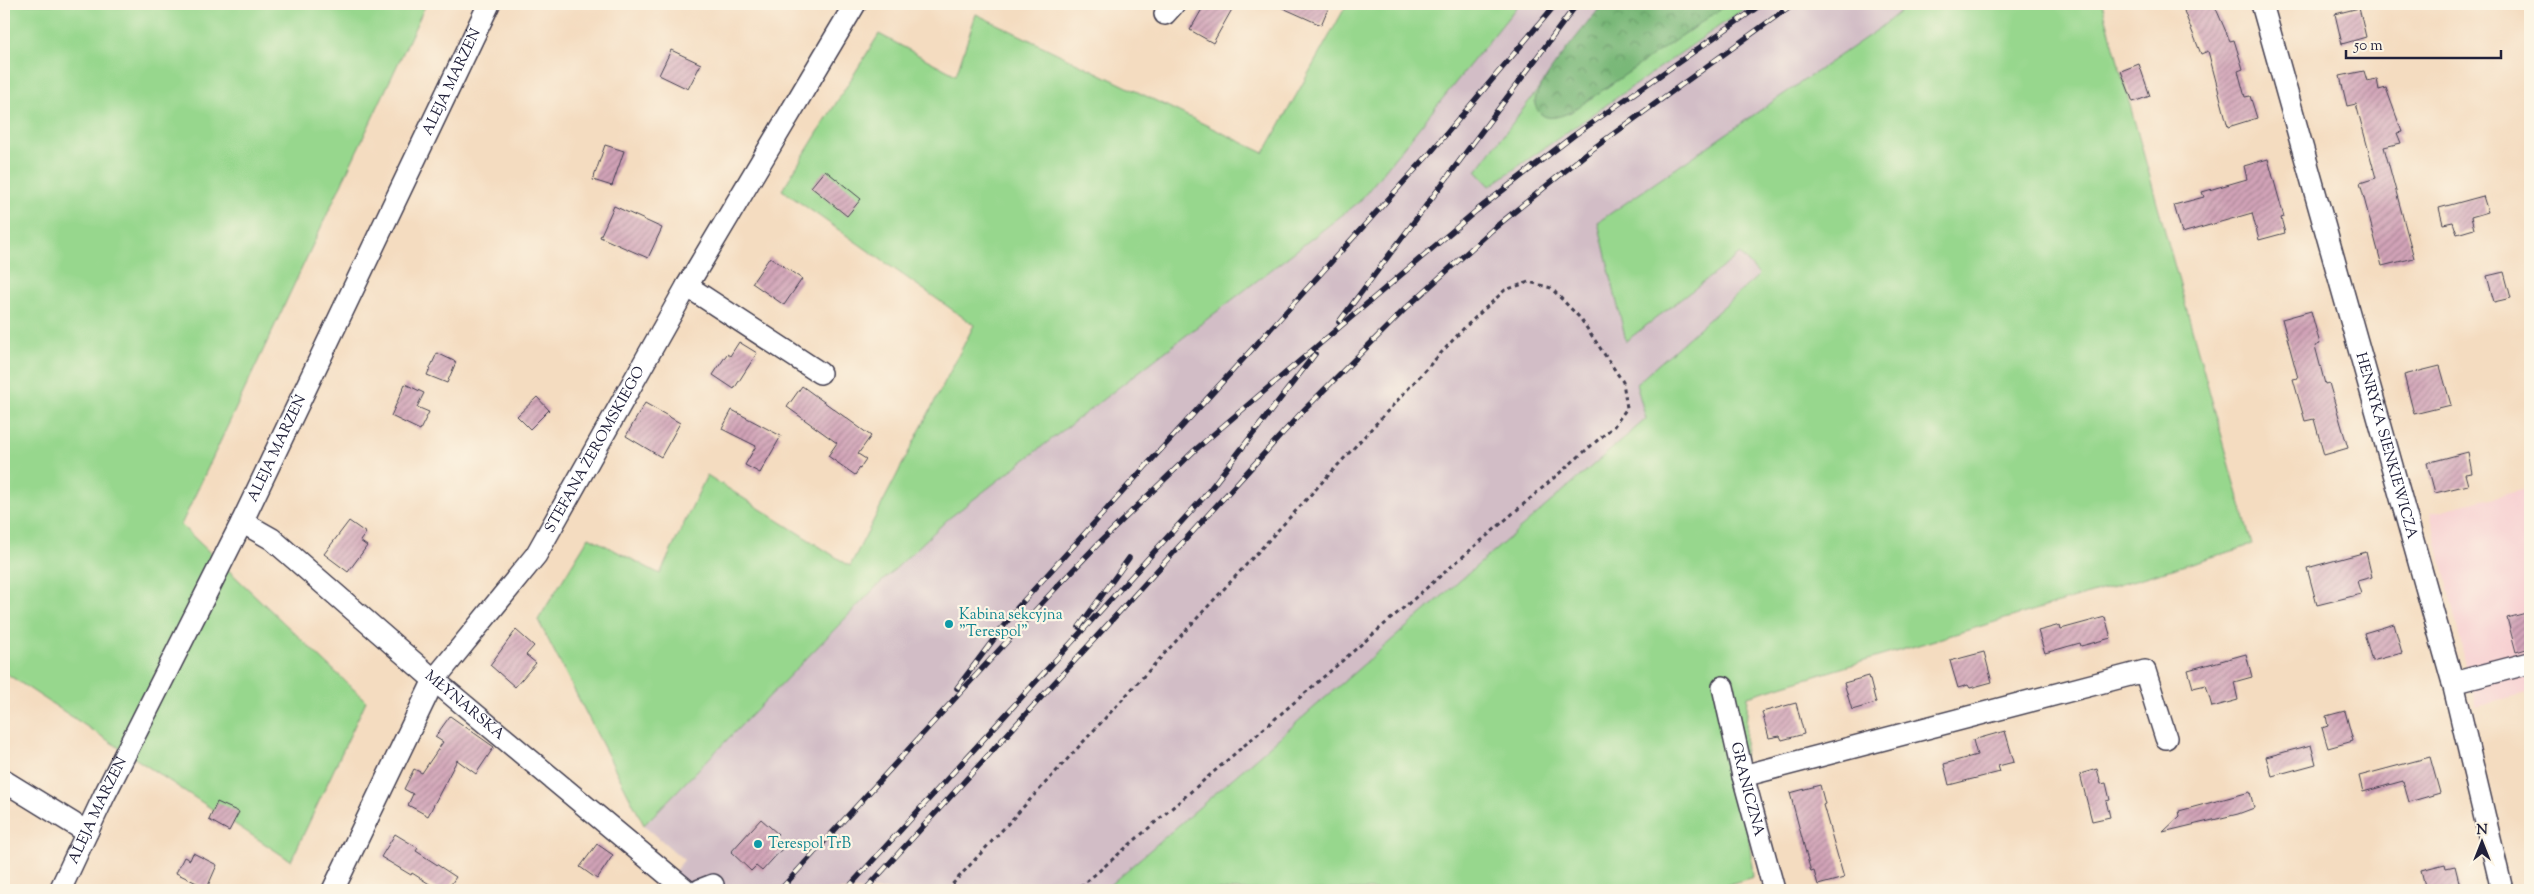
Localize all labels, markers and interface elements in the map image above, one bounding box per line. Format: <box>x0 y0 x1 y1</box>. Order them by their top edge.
street label: ALEJA MARZEŃ <box>417 24 486 139</box>
scale bar <box>2346 28 2502 60</box>
text: 50 m <box>2353 36 2383 57</box>
street label: HENRYKA SIENKIEWICZA <box>2350 350 2423 541</box>
street label: STEFANA ŻEROMSKIEGO <box>540 362 650 537</box>
street label: ALEJA MARZEŃ <box>243 391 312 506</box>
place label: Kabina sekcyjna "Terespol" <box>959 605 1063 643</box>
marker: Kabina sekcyjna "Terespol" <box>943 618 955 630</box>
street label: MŁYNARSKA <box>420 666 509 745</box>
street label: GRANICZNA <box>1725 740 1769 839</box>
street label: ALEJA MARZEŃ <box>63 753 132 867</box>
north arrow <box>2456 816 2506 866</box>
text: N <box>2476 821 2488 841</box>
place label: Terespol TrB <box>768 834 851 855</box>
marker: Terespol TrB <box>752 838 764 850</box>

